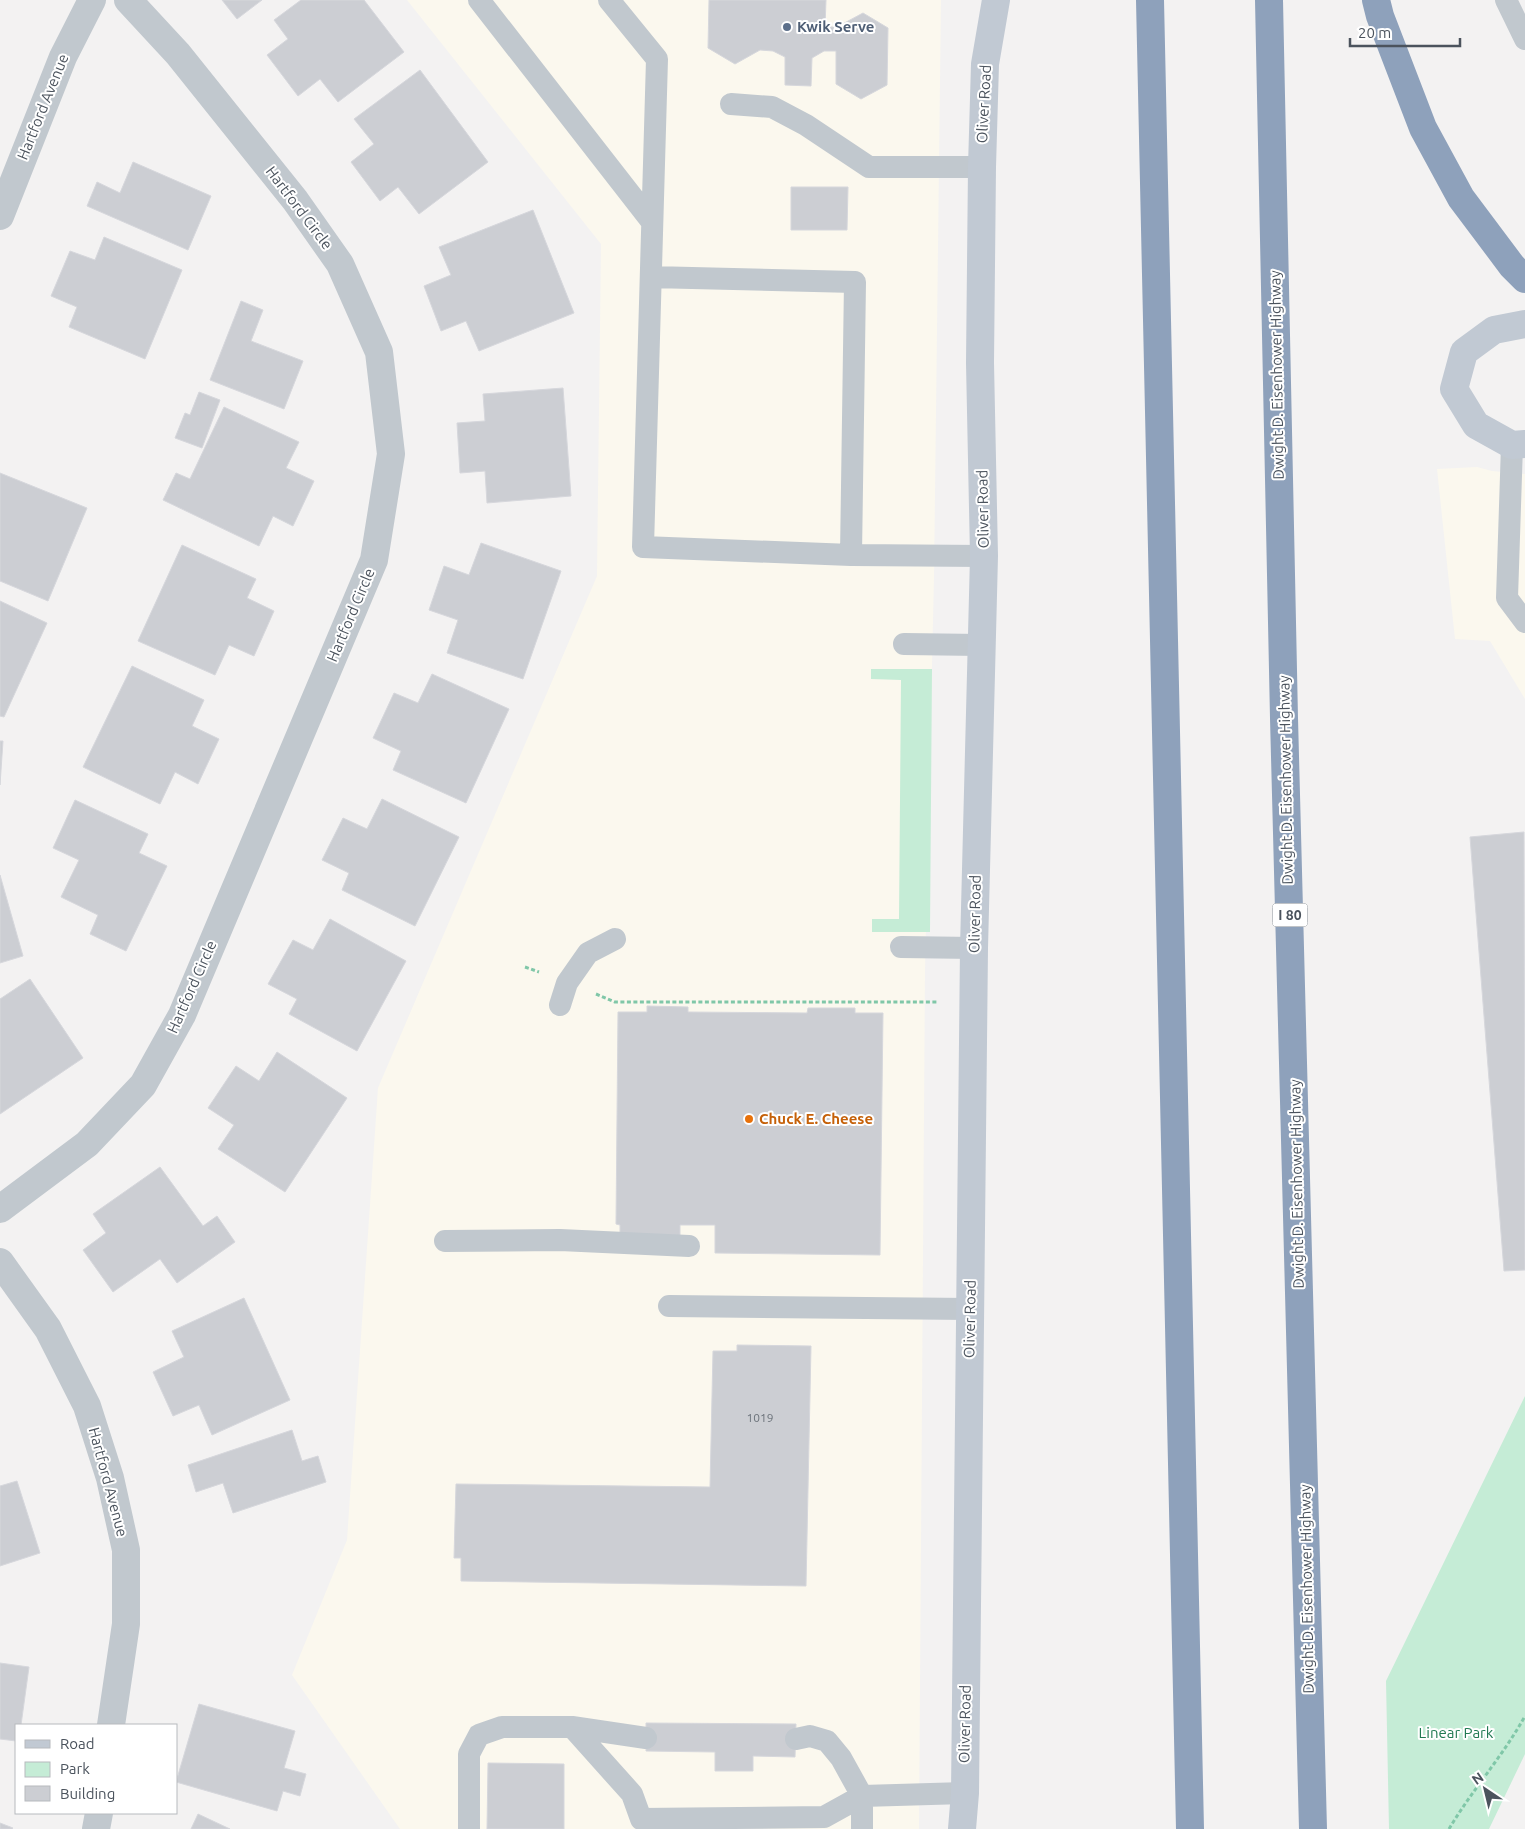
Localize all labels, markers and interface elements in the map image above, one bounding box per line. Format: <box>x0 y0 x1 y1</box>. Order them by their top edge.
scale bar <box>1350 15 1460 47</box>
place label: Kwik Serve <box>797 18 874 35</box>
marker: Kwik Serve <box>781 21 793 33</box>
text: 20 m <box>1358 24 1391 41</box>
street label: Hartford Avenue <box>14 51 72 162</box>
street label: Oliver Road <box>973 64 994 144</box>
street label: Hartford Circle <box>263 163 336 253</box>
street label: Dwight D. Eisenhower Highway <box>1266 270 1287 480</box>
street label: Oliver Road <box>973 470 992 548</box>
street label: Hartford Circle <box>323 566 378 664</box>
street label: Dwight D. Eisenhower Highway <box>1275 675 1296 885</box>
street label: Oliver Road <box>965 875 984 953</box>
road number: I 80 <box>1272 904 1308 926</box>
street label: Hartford Circle <box>163 938 220 1036</box>
street label: Dwight D. Eisenhower Highway <box>1286 1079 1307 1289</box>
place label: Chuck E. Cheese <box>759 1110 873 1127</box>
marker: Chuck E. Cheese <box>743 1113 755 1125</box>
street label: Oliver Road <box>960 1280 979 1358</box>
house number: 1019 <box>746 1411 774 1424</box>
street label: Hartford Avenue <box>86 1425 131 1538</box>
street label: Dwight D. Eisenhower Highway <box>1296 1484 1317 1694</box>
street label: Oliver Road <box>955 1685 974 1763</box>
legend <box>15 1724 178 1814</box>
park label: Linear Park <box>1419 1724 1494 1741</box>
text: Road <box>60 1735 95 1752</box>
text: Park <box>60 1760 90 1777</box>
north arrow <box>1460 1764 1510 1814</box>
text: N <box>1469 1769 1486 1788</box>
text: Building <box>60 1785 115 1802</box>

